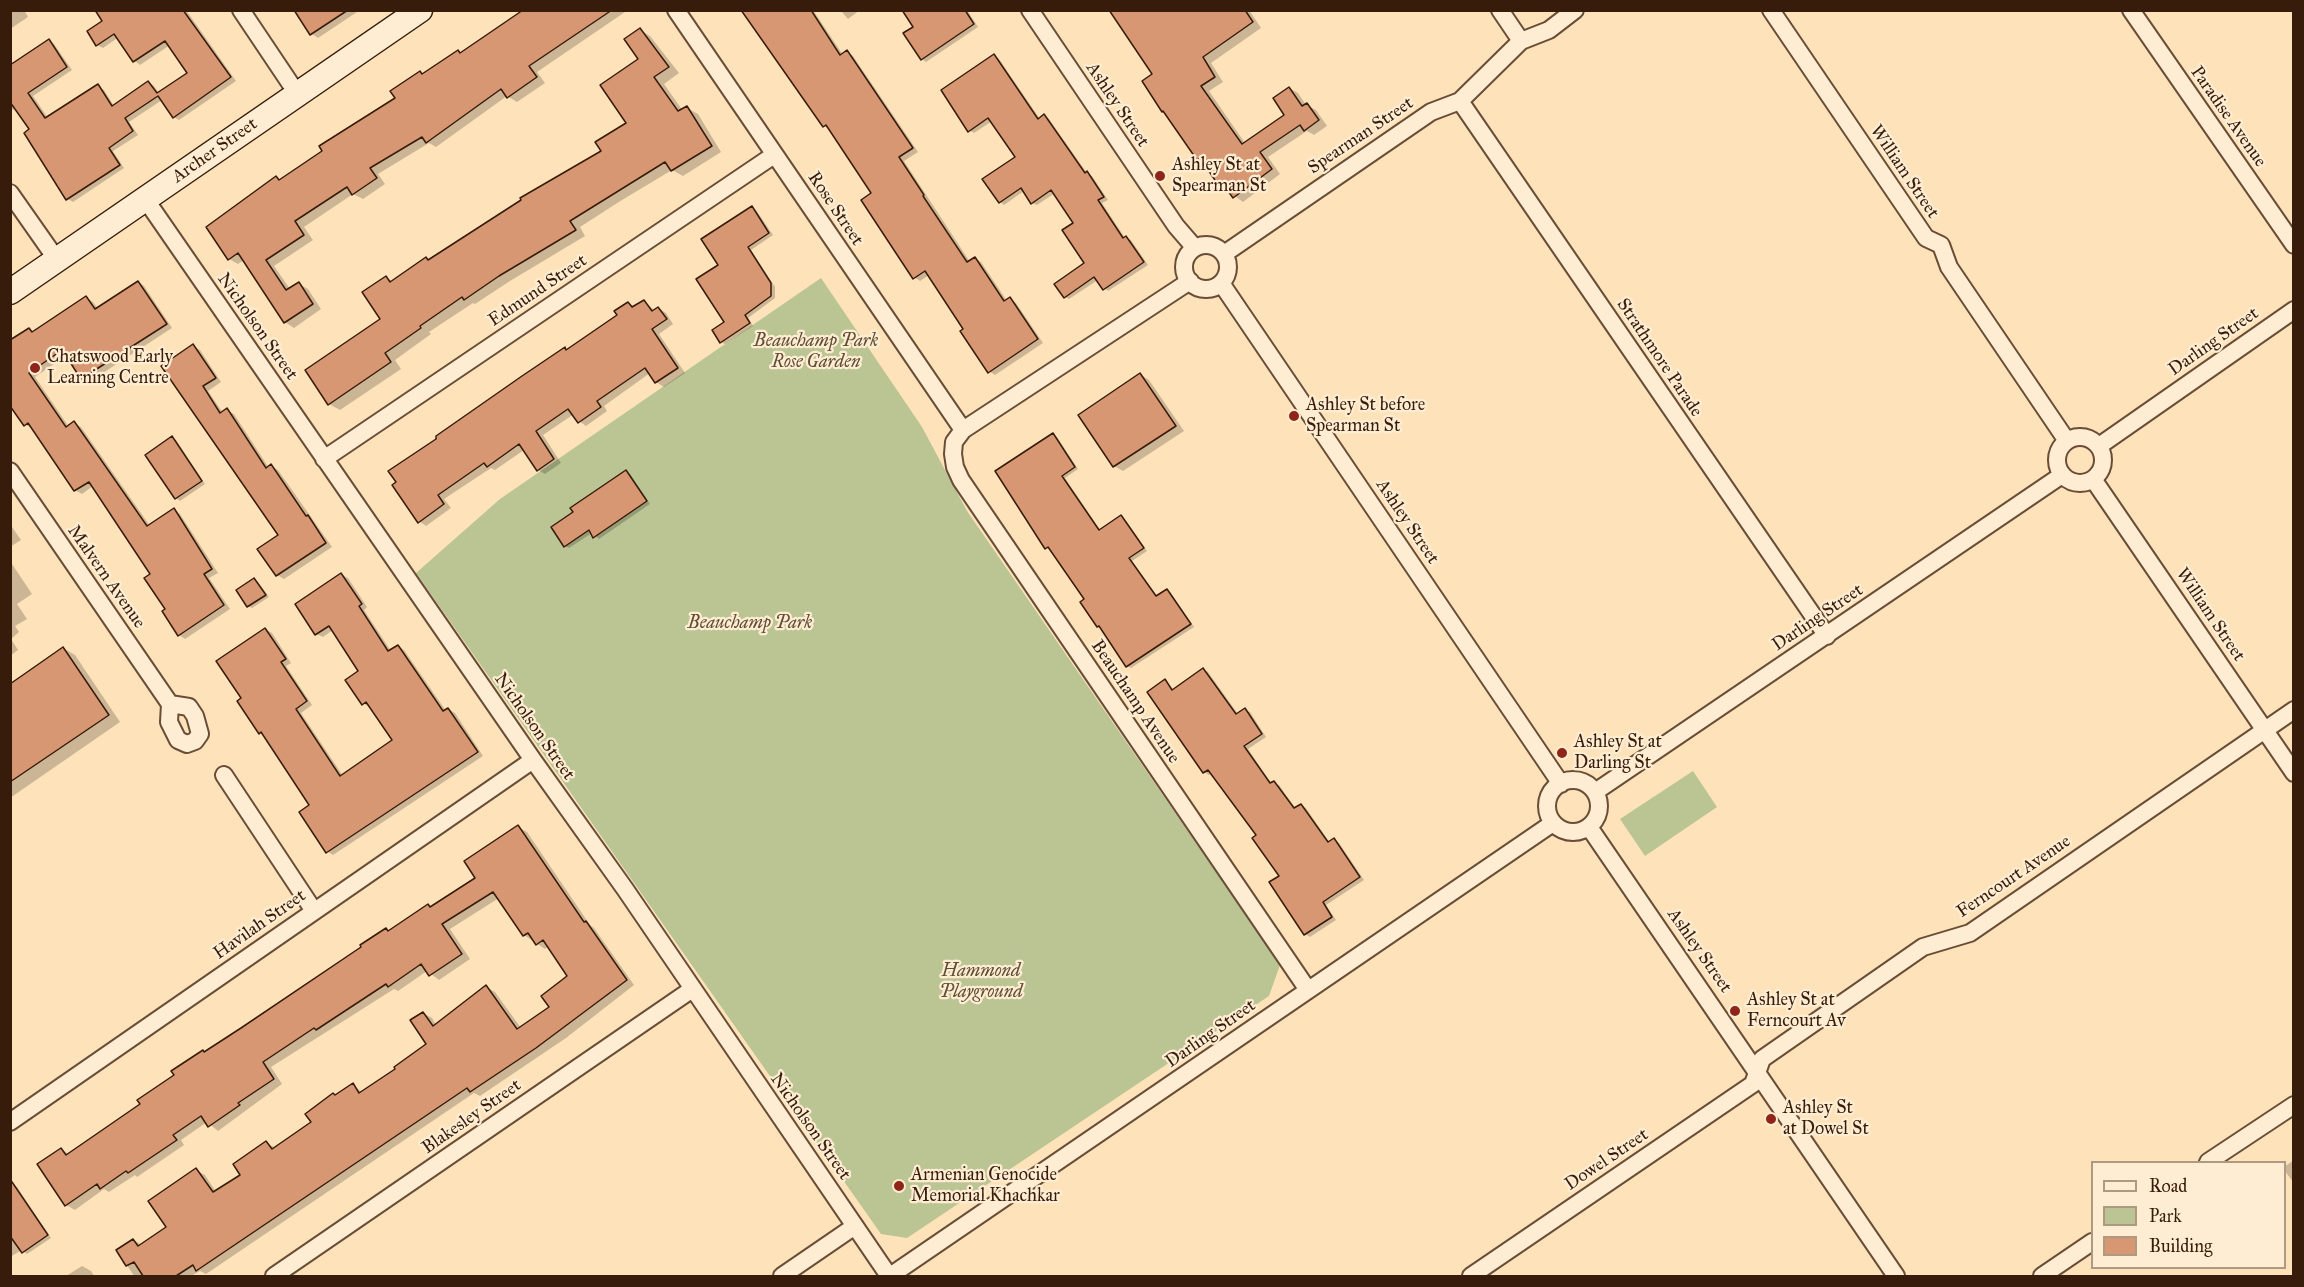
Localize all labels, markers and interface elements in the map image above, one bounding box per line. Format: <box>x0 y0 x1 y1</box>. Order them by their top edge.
street label: Ashley Street <box>1081 58 1153 152</box>
street label: Paradise Avenue <box>2185 63 2271 171</box>
street label: Spearman Street <box>1304 93 1418 179</box>
street label: Archer Street <box>168 114 262 188</box>
street label: William Street <box>1865 121 1943 223</box>
place label: Ashley St at Spearman St <box>1172 155 1266 198</box>
street label: Rose Street <box>802 168 868 250</box>
marker: Ashley St at Spearman St <box>1153 169 1167 183</box>
street label: Edmund Street <box>485 250 591 332</box>
street label: Nicholson Street <box>212 269 302 385</box>
street label: Strathmore Parade <box>1611 295 1707 421</box>
street label: Darling Street <box>2165 303 2263 381</box>
park label: Beauchamp Park Rose Garden <box>754 331 878 374</box>
place label: Chatswood Early Learning Centre <box>47 347 173 389</box>
marker: Chatswood Early Learning Centre <box>28 361 42 375</box>
place label: Ashley St before Spearman St <box>1306 395 1425 438</box>
marker: Ashley St before Spearman St <box>1287 409 1301 423</box>
street label: Ashley Street <box>1371 475 1443 569</box>
street label: Malvern Avenue <box>62 521 150 633</box>
street label: William Street <box>2171 564 2249 666</box>
street label: Darling Street <box>1768 580 1868 656</box>
park label: Beauchamp Park <box>688 613 812 635</box>
street label: Beauchamp Avenue <box>1086 636 1184 768</box>
street label: Nicholson Street <box>489 669 579 785</box>
place label: Ashley St at Darling St <box>1574 732 1662 774</box>
marker: Ashley St at Darling St <box>1555 746 1569 760</box>
street label: Ferncourt Avenue <box>1953 831 2075 923</box>
street label: Havilah Street <box>210 885 310 965</box>
street label: Ashley Street <box>1662 905 1736 997</box>
park label: Hammond Playground <box>939 961 1023 1004</box>
place label: Ashley St at Ferncourt Av <box>1747 990 1846 1032</box>
street label: Darling Street <box>1162 995 1260 1073</box>
marker: Ashley St at Ferncourt Av <box>1728 1004 1742 1018</box>
street label: Nicholson Street <box>765 1069 855 1185</box>
street label: Blakesley Street <box>418 1075 526 1159</box>
place label: Ashley St at Dowel St <box>1783 1098 1869 1140</box>
marker: Ashley St at Dowel St <box>1764 1112 1778 1126</box>
street label: Dowel Street <box>1561 1124 1653 1196</box>
legend <box>2091 1161 2286 1269</box>
place label: Armenian Genocide Memorial Khachkar <box>911 1165 1060 1208</box>
text: Road <box>2149 1175 2187 1197</box>
marker: Armenian Genocide Memorial Khachkar <box>892 1179 906 1193</box>
text: Park <box>2149 1205 2182 1227</box>
text: Building <box>2149 1235 2212 1257</box>

